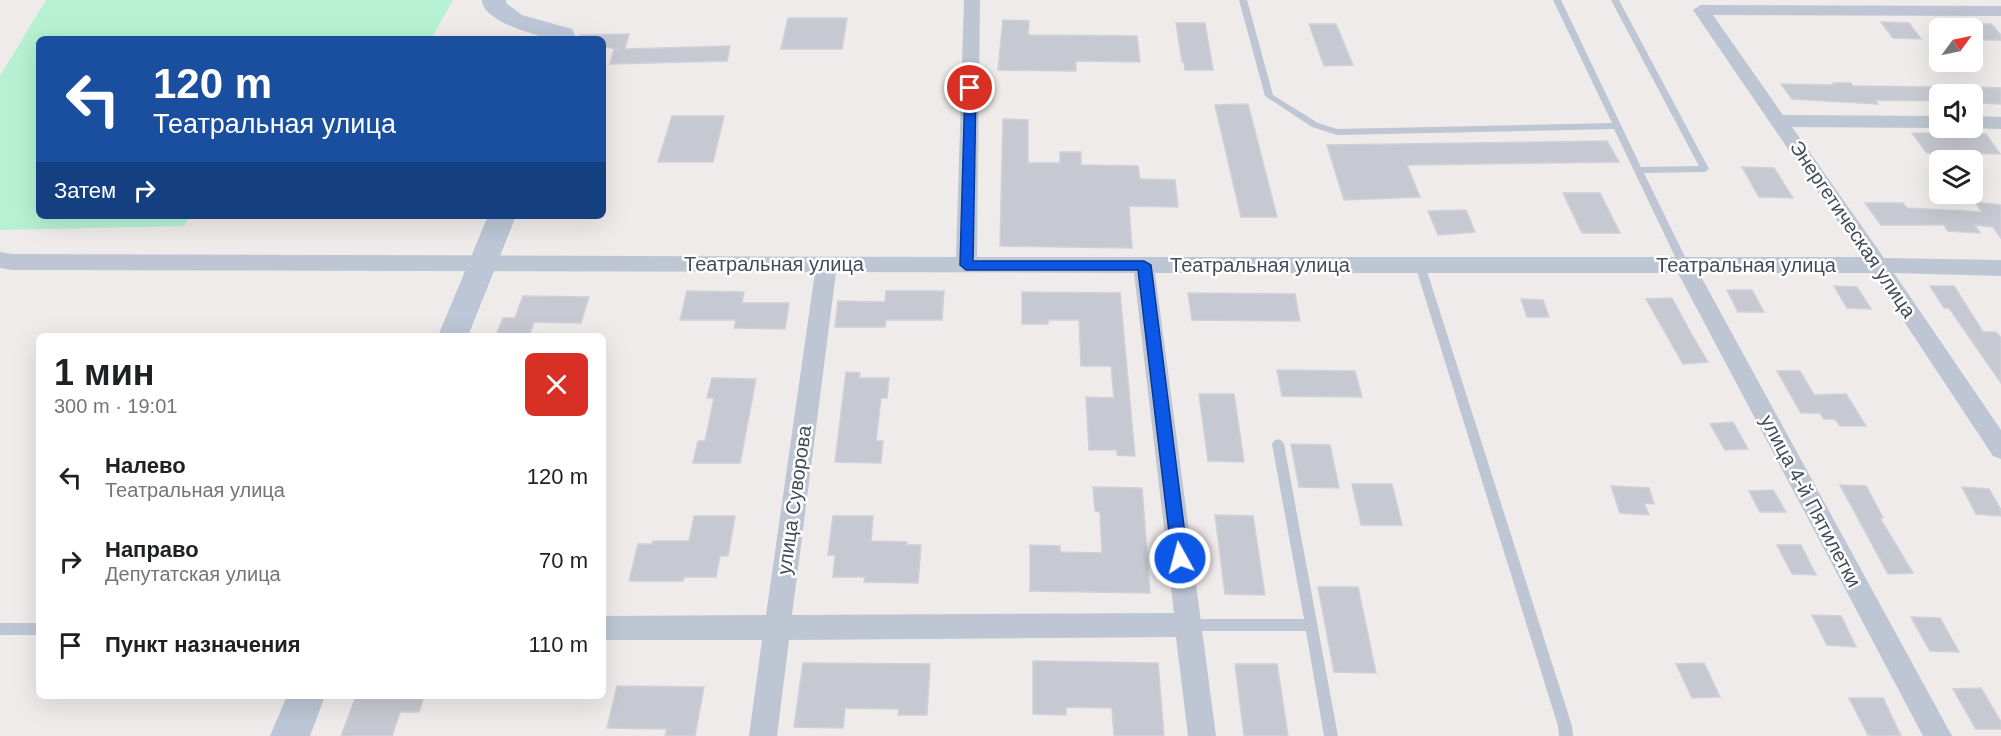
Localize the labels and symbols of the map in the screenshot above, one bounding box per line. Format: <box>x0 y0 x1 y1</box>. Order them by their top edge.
north arrow <box>1929 18 1983 72</box>
pin <box>944 62 995 113</box>
street label: Энергетическая улица <box>1786 136 1921 322</box>
street label: Театральная улица <box>684 253 865 275</box>
street label: Театральная улица <box>1170 254 1351 276</box>
street label: Театральная улица <box>1656 254 1837 276</box>
street label: улица 4-й Пятилетки <box>1756 411 1866 591</box>
street label: улица Суворова <box>773 423 815 576</box>
position arrow <box>1148 526 1212 590</box>

